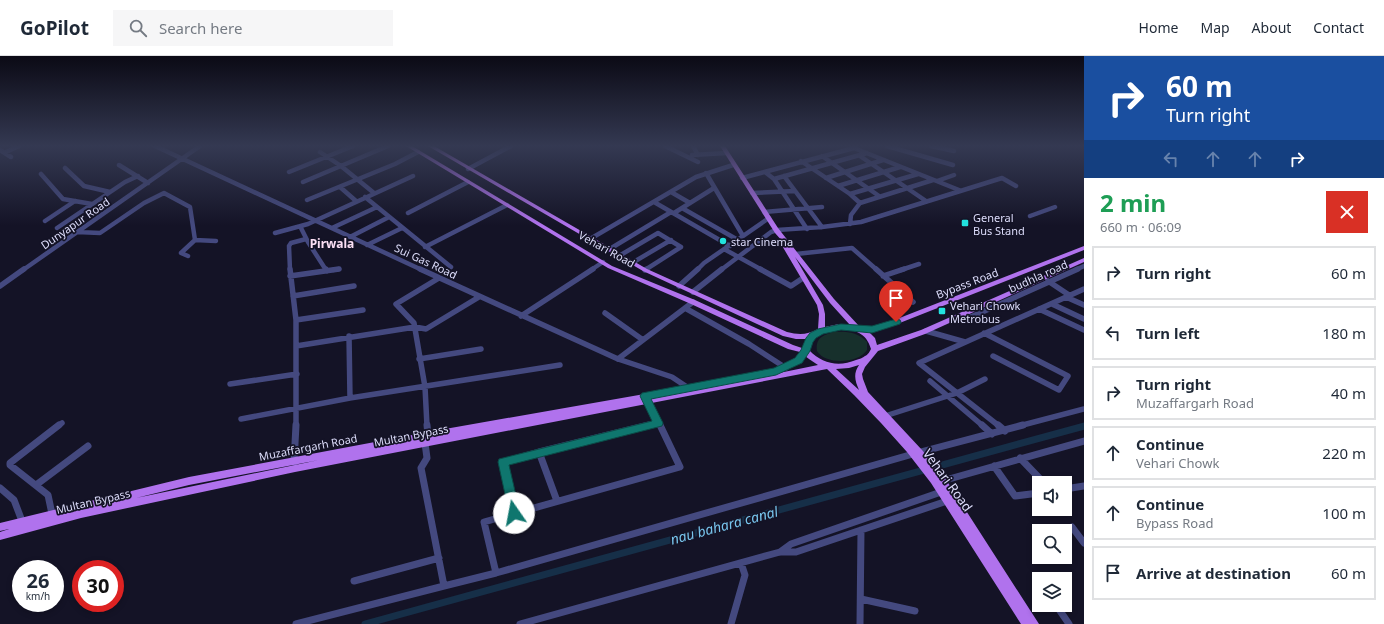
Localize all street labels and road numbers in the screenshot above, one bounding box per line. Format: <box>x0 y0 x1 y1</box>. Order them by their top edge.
street label: Dunyapur Road <box>38 194 112 252</box>
street label: Vehari Road <box>576 227 638 271</box>
street label: Sui Gas Road <box>392 240 460 282</box>
street label: budhla road <box>1006 256 1070 296</box>
street label: Bypass Road <box>934 264 1000 302</box>
street label: Multan Bypass <box>372 420 450 450</box>
street label: Muzaffargarh Road <box>258 430 358 464</box>
street label: Vehari Road <box>919 445 977 515</box>
street label: Multan Bypass <box>54 485 132 517</box>

